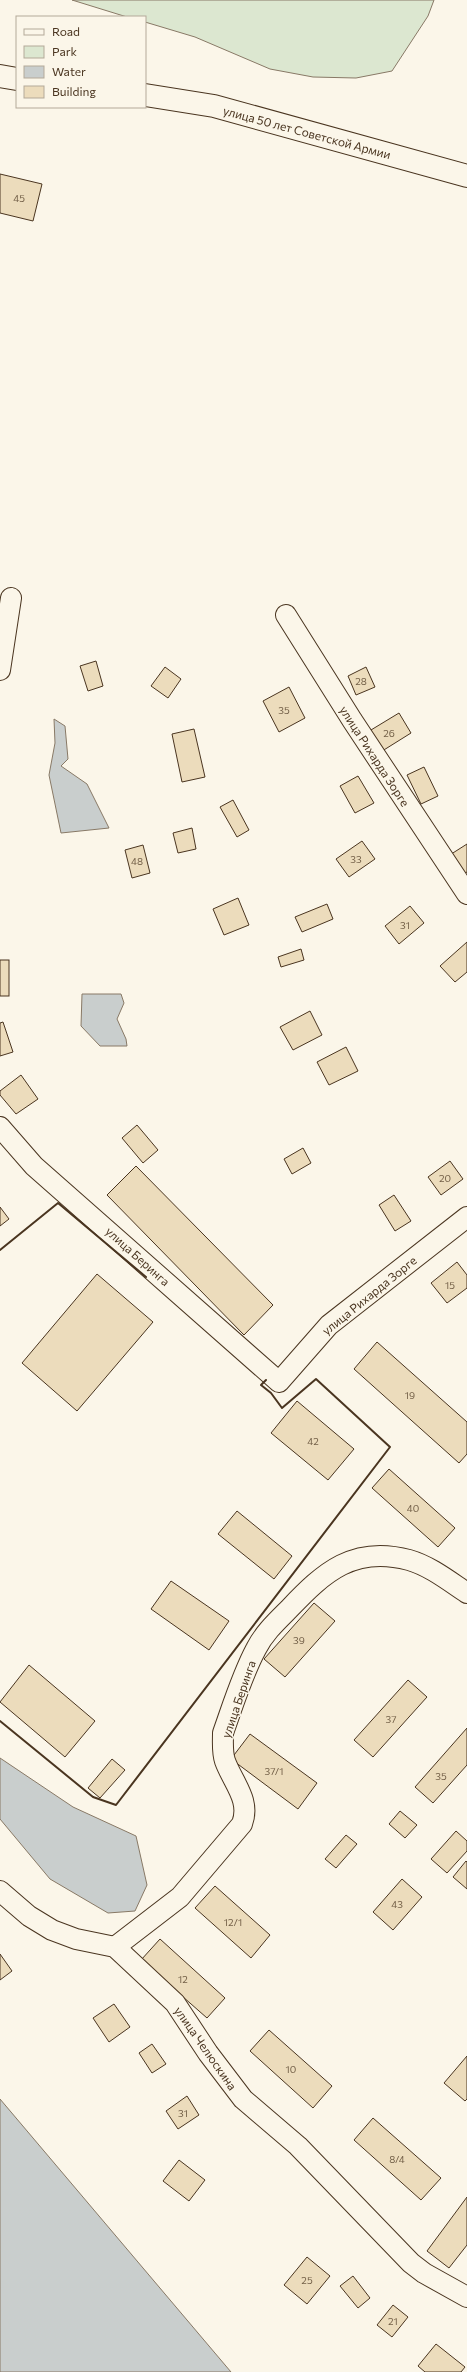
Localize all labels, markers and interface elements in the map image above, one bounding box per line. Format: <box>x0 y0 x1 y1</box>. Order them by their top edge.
legend <box>16 16 146 108</box>
text: Road <box>52 24 80 38</box>
text: Park <box>52 44 78 58</box>
text: Water <box>52 64 86 78</box>
text: Building <box>52 84 96 98</box>
street label: улица 50 лет Советской Армии <box>222 103 392 161</box>
house number: 45 <box>13 192 25 204</box>
house number: 28 <box>355 675 367 687</box>
street label: улица Рихарда Зорге <box>337 703 413 809</box>
house number: 35 <box>278 704 290 716</box>
house number: 26 <box>383 727 395 739</box>
house number: 33 <box>350 853 362 865</box>
house number: 48 <box>131 855 143 867</box>
house number: 31 <box>400 919 410 931</box>
house number: 20 <box>439 1172 451 1184</box>
street label: улица Беринга <box>103 1224 173 1288</box>
street label: улица Рихарда Зорге <box>319 1253 419 1337</box>
house number: 15 <box>445 1279 455 1291</box>
house number: 19 <box>405 1389 415 1401</box>
house number: 42 <box>307 1435 319 1447</box>
house number: 40 <box>407 1502 419 1514</box>
house number: 39 <box>293 1634 305 1646</box>
street label: улица Беринга <box>218 1658 258 1740</box>
house number: 37 <box>386 1713 396 1725</box>
house number: 37/1 <box>265 1765 283 1777</box>
house number: 35 <box>435 1770 447 1782</box>
house number: 43 <box>391 1898 403 1910</box>
house number: 12/1 <box>224 1916 242 1928</box>
house number: 12 <box>178 1973 188 1985</box>
street label: улица Челюскина <box>172 2004 240 2092</box>
house number: 10 <box>286 2063 296 2075</box>
house number: 31 <box>178 2107 188 2119</box>
house number: 8/4 <box>389 2153 405 2165</box>
house number: 25 <box>301 2274 313 2286</box>
house number: 21 <box>388 2315 398 2327</box>

